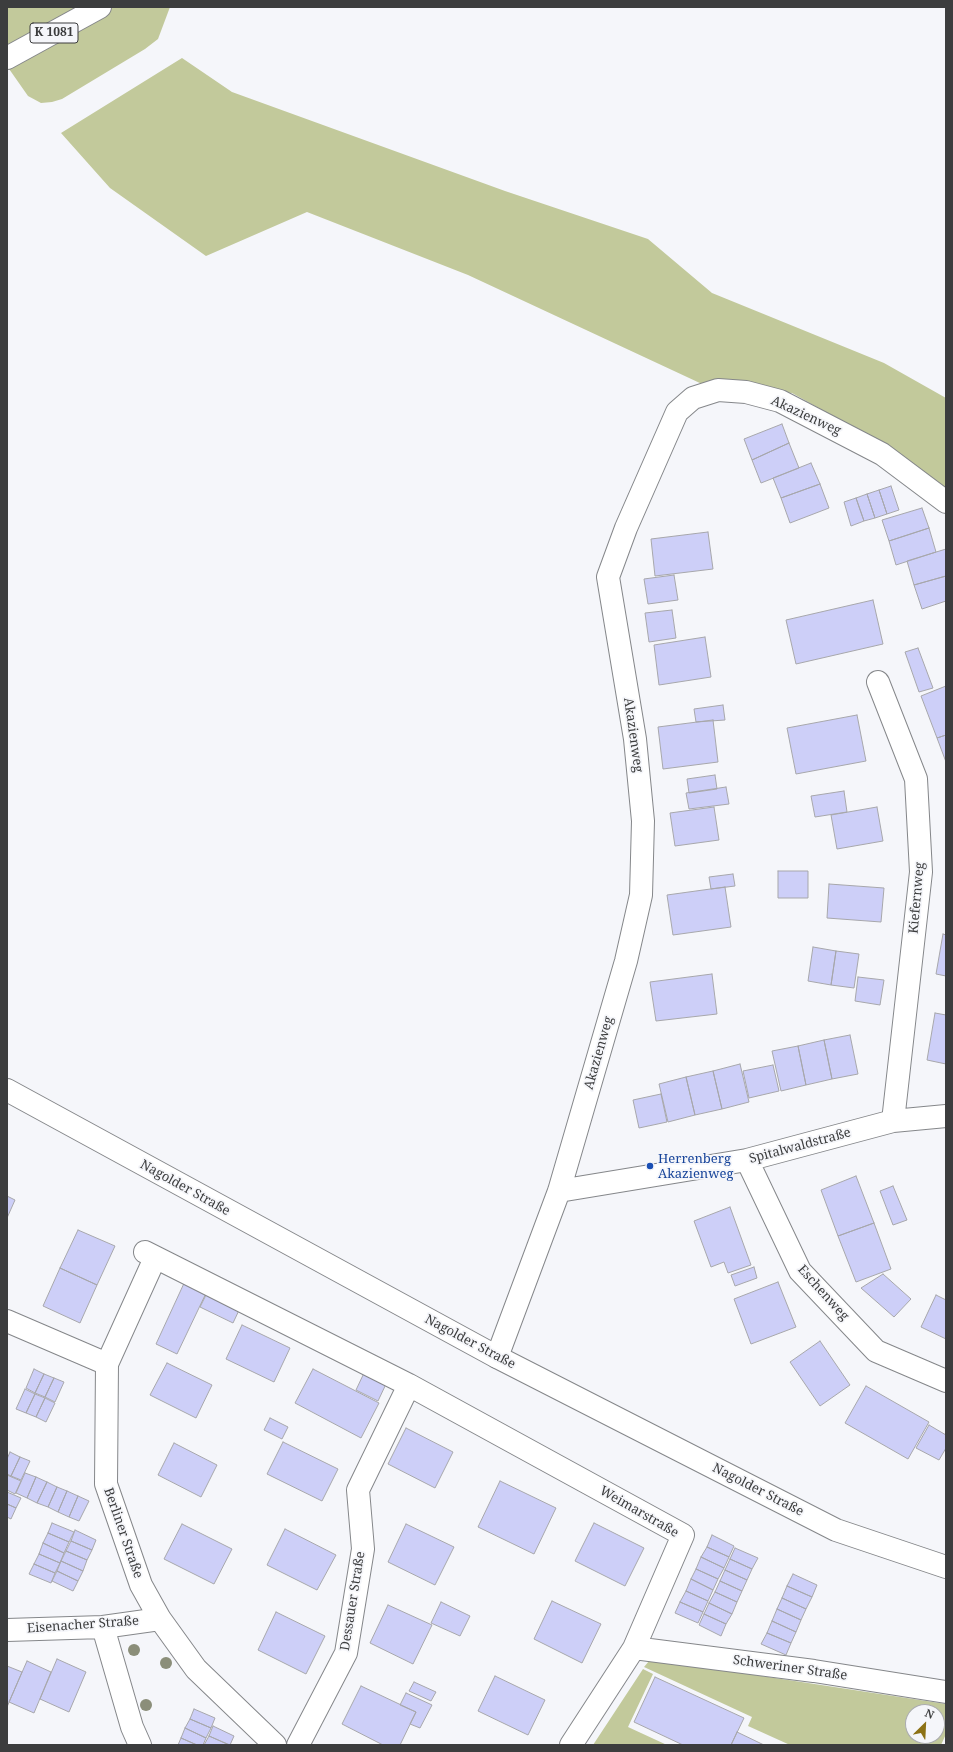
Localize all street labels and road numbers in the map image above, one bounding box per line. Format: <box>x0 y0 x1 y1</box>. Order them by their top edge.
road number: K 1081 <box>30 23 78 43</box>
street label: Akazienweg <box>769 393 843 439</box>
street label: Akazienweg <box>620 697 646 773</box>
street label: Kiefernweg <box>906 862 928 934</box>
street label: Akazienweg <box>581 1015 617 1091</box>
street label: Spitalwaldstraße <box>747 1125 853 1167</box>
street label: Nagolder Straße <box>137 1157 233 1219</box>
street label: Eschenweg <box>794 1262 852 1324</box>
street label: Nagolder Straße <box>422 1312 518 1372</box>
street label: Nagolder Straße <box>710 1460 806 1520</box>
street label: Weimarstraße <box>597 1483 681 1541</box>
street label: Berliner Straße <box>100 1486 146 1580</box>
street label: Dessauer Straße <box>337 1550 369 1652</box>
street label: Eisenacher Straße <box>27 1613 139 1637</box>
street label: Schweriner Straße <box>732 1652 848 1684</box>

